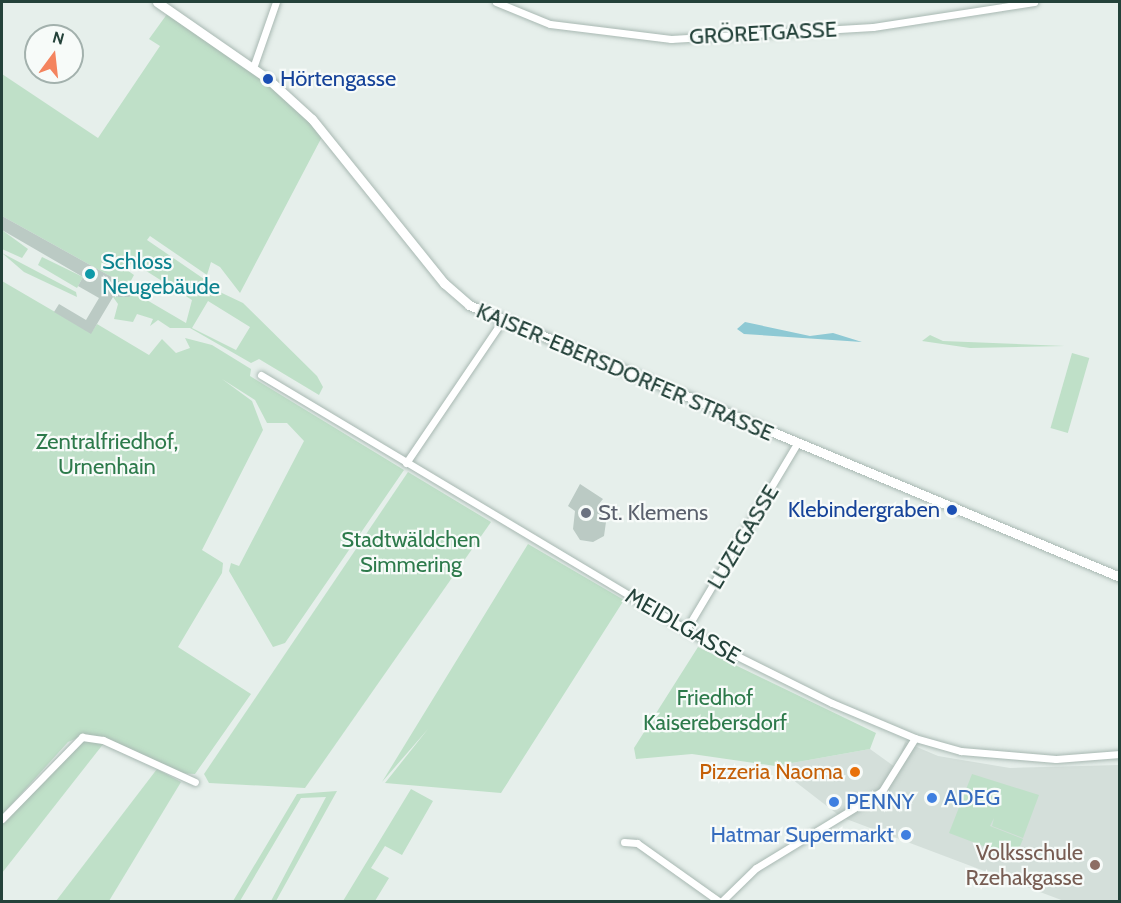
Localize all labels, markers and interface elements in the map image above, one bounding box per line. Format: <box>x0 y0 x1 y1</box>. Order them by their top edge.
street label: GRÖRETGASSE <box>688 16 838 50</box>
north arrow <box>24 24 84 84</box>
text: N <box>50 27 66 49</box>
place label: Hörtengasse <box>280 66 396 92</box>
marker: Hörtengasse <box>261 72 275 86</box>
place label: Schloss Neugebäude <box>102 248 220 300</box>
marker: Schloss Neugebäude <box>83 267 97 281</box>
street label: KAISER-EBERSDORFER STRASSE <box>472 297 778 447</box>
park label: Zentralfriedhof, Urnenhain <box>36 428 178 480</box>
street label: LUZEGASSE <box>702 480 784 594</box>
place label: Klebindergraben <box>788 497 940 523</box>
place label: St. Klemens <box>598 500 708 526</box>
marker: Klebindergraben <box>945 503 959 517</box>
marker: St. Klemens <box>579 506 593 520</box>
park label: Stadtwäldchen Simmering <box>341 526 481 578</box>
street label: MEIDLGASSE <box>621 583 745 669</box>
park label: Friedhof Kaiserebersdorf <box>643 684 787 736</box>
place label: Pizzeria Naoma <box>699 759 843 785</box>
marker: Pizzeria Naoma <box>848 765 862 779</box>
place label: ADEG <box>944 785 1000 811</box>
place label: PENNY <box>846 789 914 815</box>
marker: ADEG <box>925 791 939 805</box>
marker: PENNY <box>827 795 841 809</box>
place label: Hatmar Supermarkt <box>710 822 894 848</box>
marker: Hatmar Supermarkt <box>899 828 913 842</box>
place label: Volksschule Rzehakgasse <box>965 839 1083 890</box>
marker: Volksschule Rzehakgasse <box>1088 858 1102 872</box>

